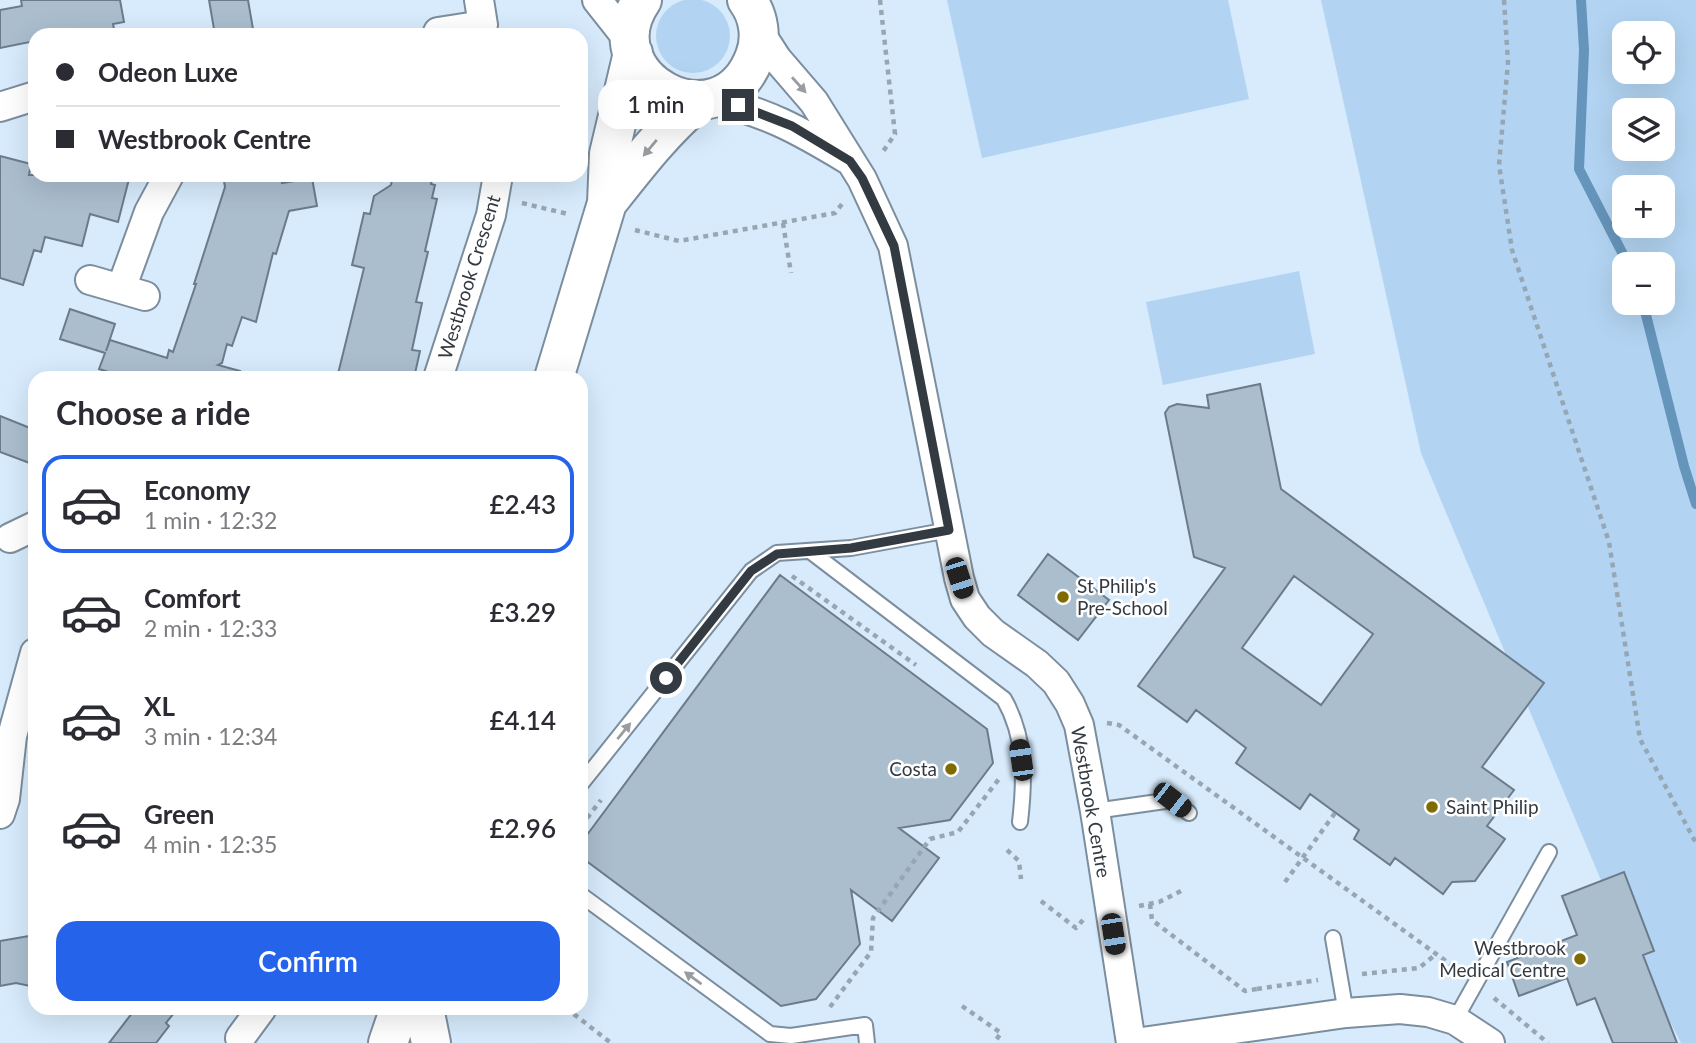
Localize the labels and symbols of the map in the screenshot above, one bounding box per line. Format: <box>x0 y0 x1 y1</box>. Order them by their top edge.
one-way arrow <box>791 77 807 94</box>
callout: 1 min <box>598 80 714 130</box>
route end <box>722 89 754 121</box>
one-way arrow <box>643 138 658 156</box>
street label: Westbrook Crescent <box>433 192 505 362</box>
car <box>943 555 976 601</box>
place label: St Philip's Pre-School <box>1077 574 1168 619</box>
marker: St Philip's Pre-School <box>1055 589 1071 605</box>
route start <box>650 662 682 694</box>
one-way arrow <box>616 722 631 740</box>
street label: Westbrook Centre <box>1067 724 1116 879</box>
car <box>1008 738 1035 782</box>
place label: Costa <box>889 757 937 780</box>
marker: Costa <box>943 761 959 777</box>
car <box>1149 779 1196 821</box>
place label: Saint Philip <box>1446 795 1539 818</box>
marker: Saint Philip <box>1424 799 1440 815</box>
car <box>1100 912 1127 956</box>
place label: Westbrook Medical Centre <box>1439 936 1566 981</box>
marker: Westbrook Medical Centre <box>1572 951 1588 967</box>
one-way arrow <box>684 972 702 986</box>

